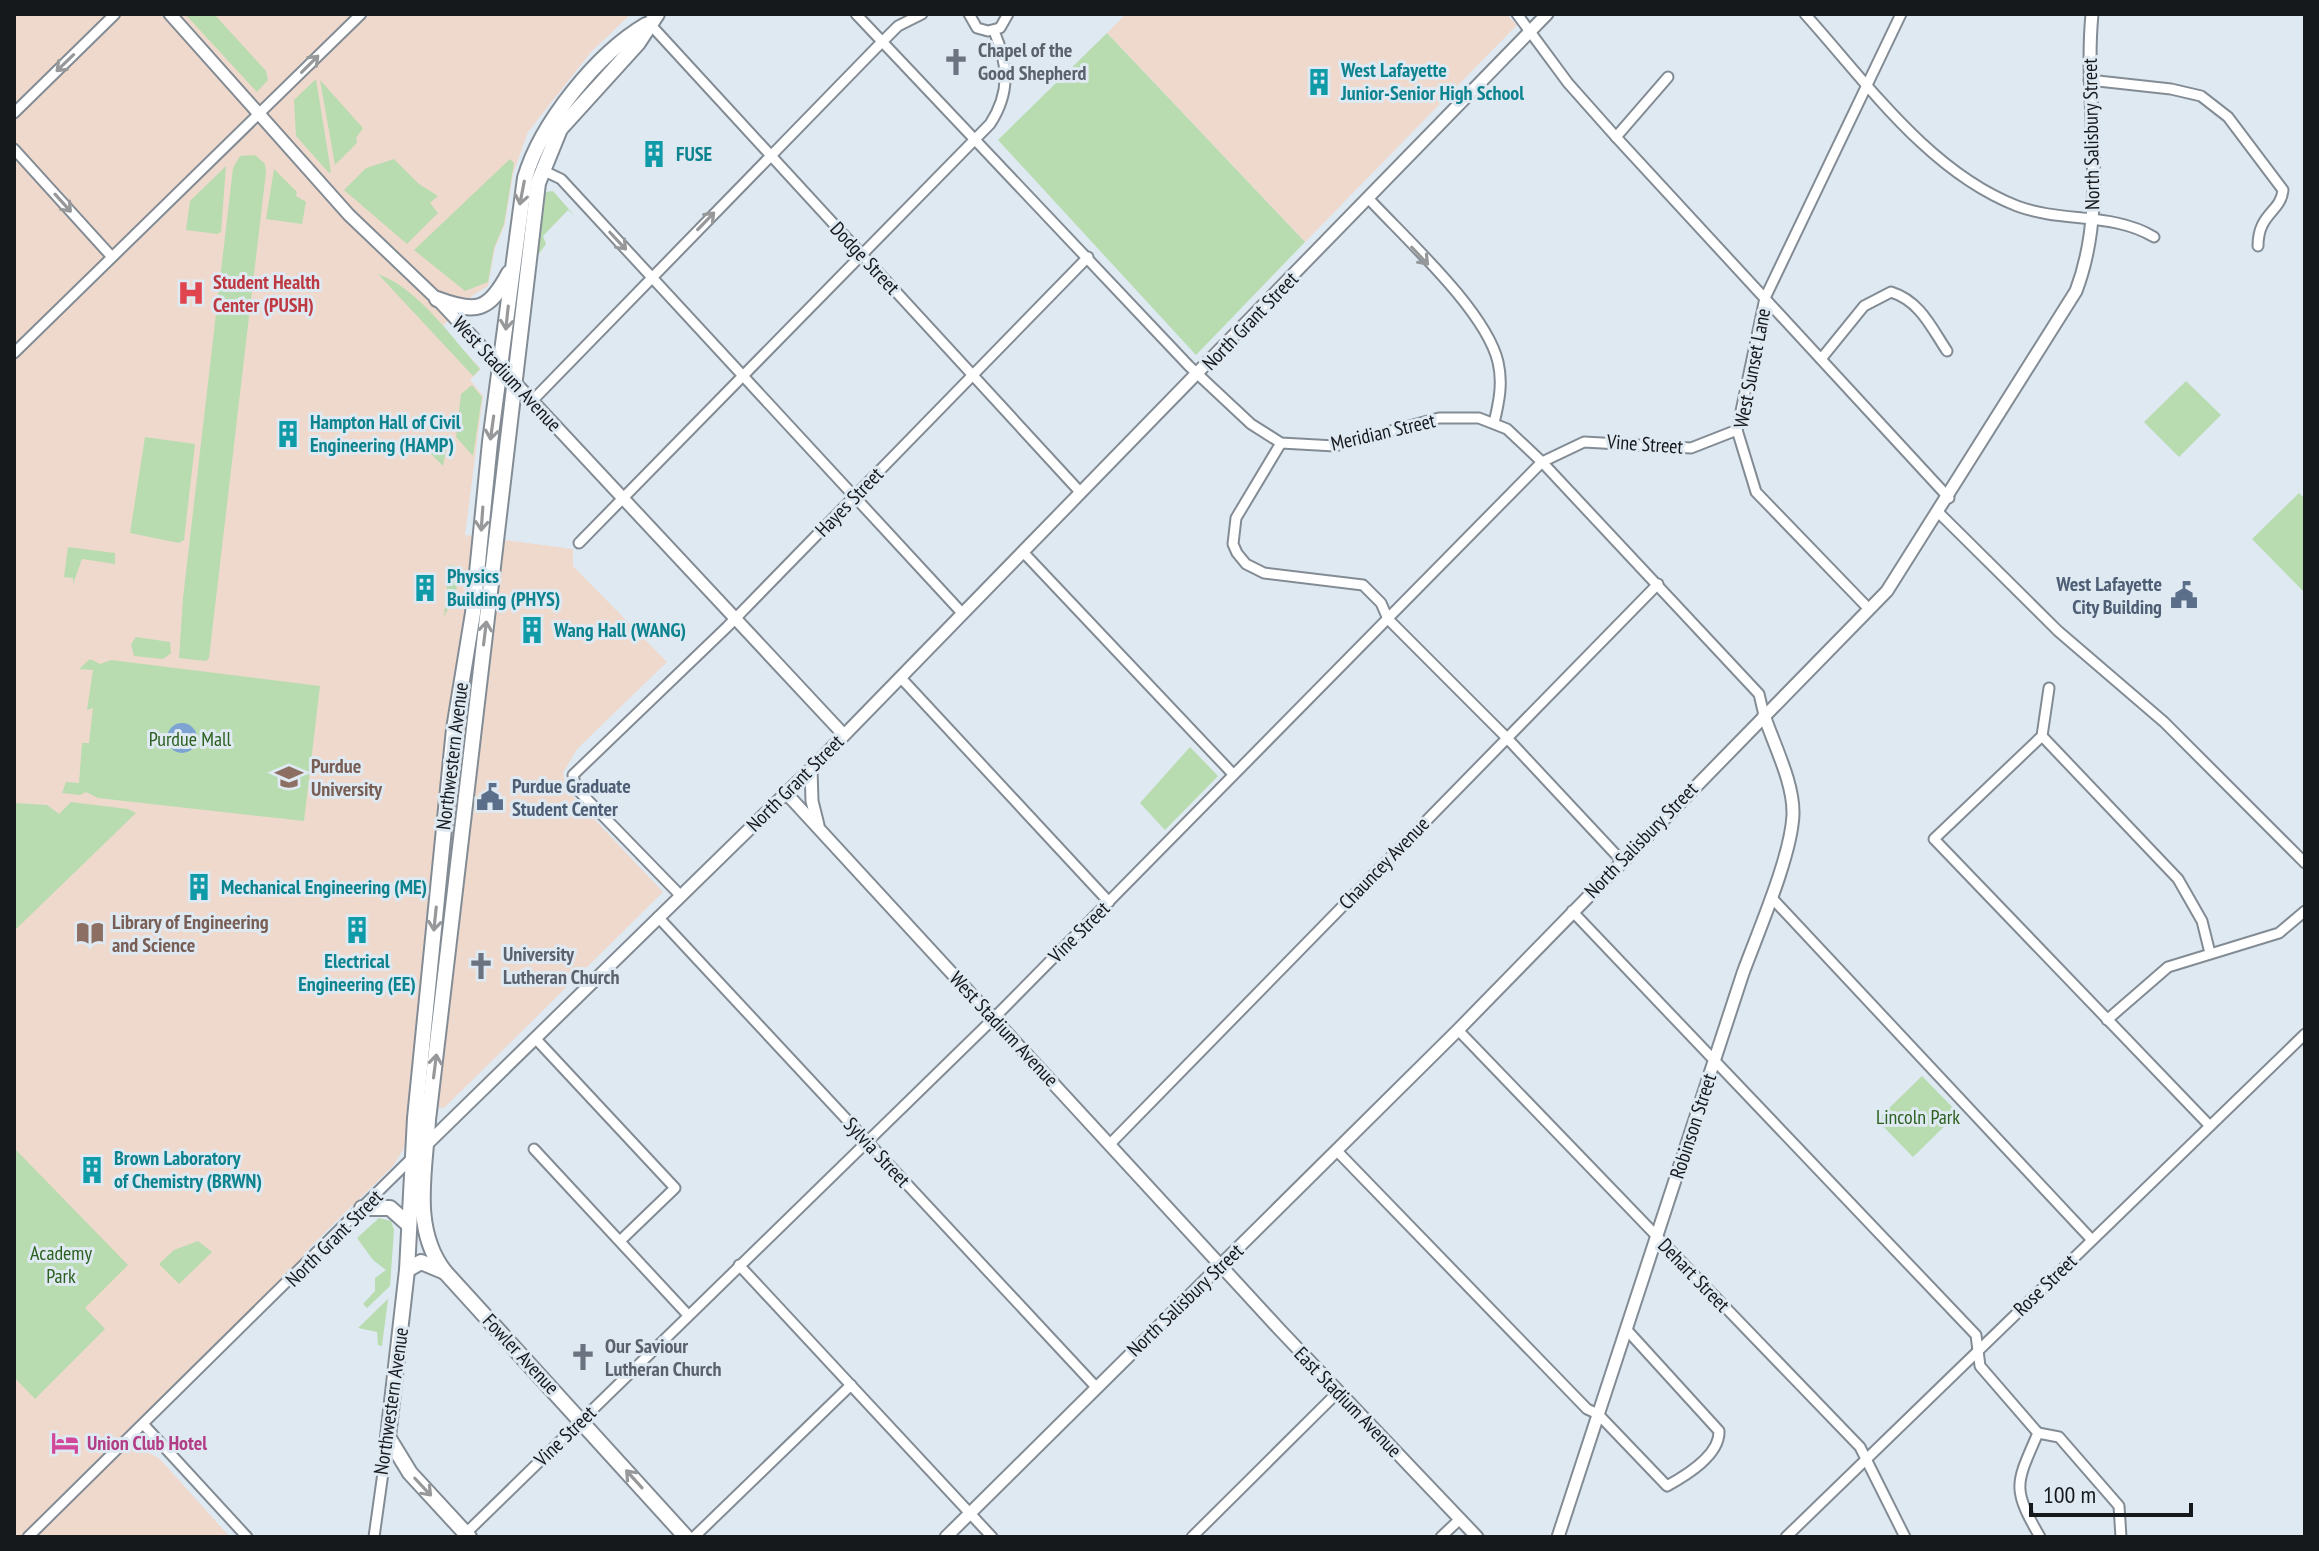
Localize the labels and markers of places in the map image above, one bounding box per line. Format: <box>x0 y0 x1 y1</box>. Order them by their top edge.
place label: Chapel of the Good Shepherd <box>978 37 1087 86</box>
church icon: Chapel of the Good Shepherd <box>941 47 971 77</box>
place label: West Lafayette Junior-Senior High School <box>1340 57 1524 106</box>
building icon: West Lafayette Junior-Senior High School <box>1304 67 1334 97</box>
building icon: FUSE <box>639 139 669 169</box>
place label: FUSE <box>676 141 712 167</box>
place label: Student Health Center (PUSH) <box>213 269 320 318</box>
hospital icon: Student Health Center (PUSH) <box>176 278 206 308</box>
place label: Hampton Hall of Civil Engineering (HAMP) <box>310 409 461 458</box>
building icon: Hampton Hall of Civil Engineering (HAMP) <box>273 419 303 449</box>
place label: Physics Building (PHYS) <box>447 563 560 612</box>
place label: West Lafayette City Building <box>2055 571 2162 620</box>
building icon: Physics Building (PHYS) <box>410 573 440 603</box>
public building icon: West Lafayette City Building <box>2169 580 2199 610</box>
building icon: Wang Hall (WANG) <box>517 615 547 645</box>
place label: Wang Hall (WANG) <box>553 617 686 643</box>
place label: Purdue University <box>311 753 383 802</box>
school or university icon: Purdue University <box>274 762 304 792</box>
place label: Purdue Graduate Student Center <box>512 773 631 822</box>
public building icon: Purdue Graduate Student Center <box>475 782 505 812</box>
building icon: Mechanical Engineering (ME) <box>184 872 214 902</box>
place label: Mechanical Engineering (ME) <box>221 874 427 900</box>
place label: Library of Engineering and Science <box>112 909 269 958</box>
building icon: Electrical Engineering (EE) <box>342 915 372 945</box>
library icon: Library of Engineering and Science <box>75 918 105 948</box>
place label: University Lutheran Church <box>503 941 620 990</box>
place label: Electrical Engineering (EE) <box>298 948 416 997</box>
church icon: University Lutheran Church <box>466 951 496 981</box>
place label: Brown Laboratory of Chemistry (BRWN) <box>114 1145 262 1194</box>
building icon: Brown Laboratory of Chemistry (BRWN) <box>77 1155 107 1185</box>
place label: Our Saviour Lutheran Church <box>605 1333 722 1382</box>
church icon: Our Saviour Lutheran Church <box>568 1342 598 1372</box>
hotel icon: Union Club Hotel <box>50 1428 80 1458</box>
place label: Union Club Hotel <box>87 1430 207 1456</box>

